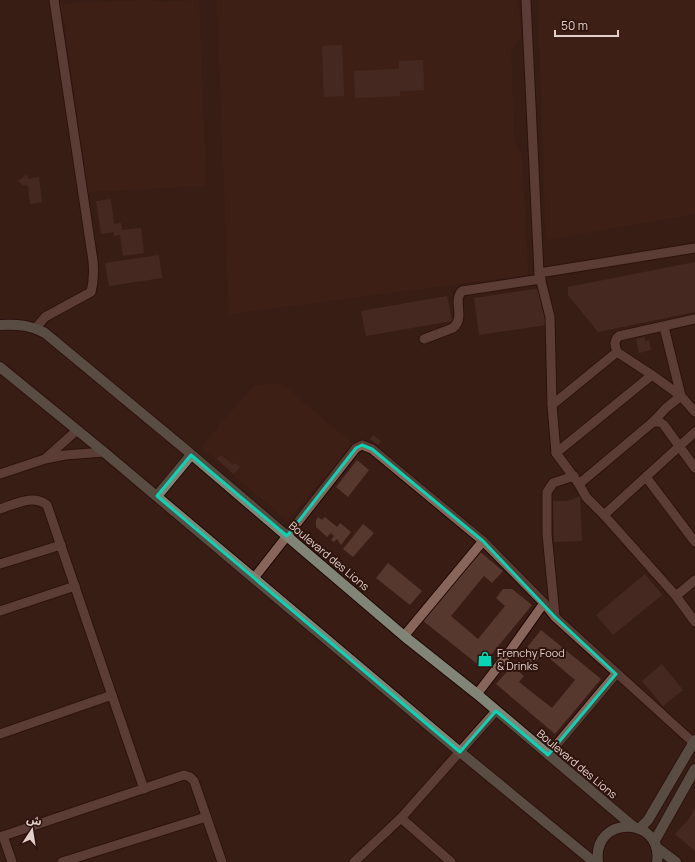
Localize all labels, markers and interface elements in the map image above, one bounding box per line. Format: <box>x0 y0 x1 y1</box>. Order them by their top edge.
scale bar <box>555 12 618 38</box>
text: 50 m <box>561 17 588 34</box>
street label: Boulevard des Lions <box>286 518 373 594</box>
place label: Frenchy Food & Drinks <box>497 645 565 673</box>
shop icon: Frenchy Food & Drinks <box>476 650 494 668</box>
street label: Boulevard des Lions <box>534 726 621 802</box>
north arrow <box>12 810 52 850</box>
text: ش <box>25 811 43 829</box>

